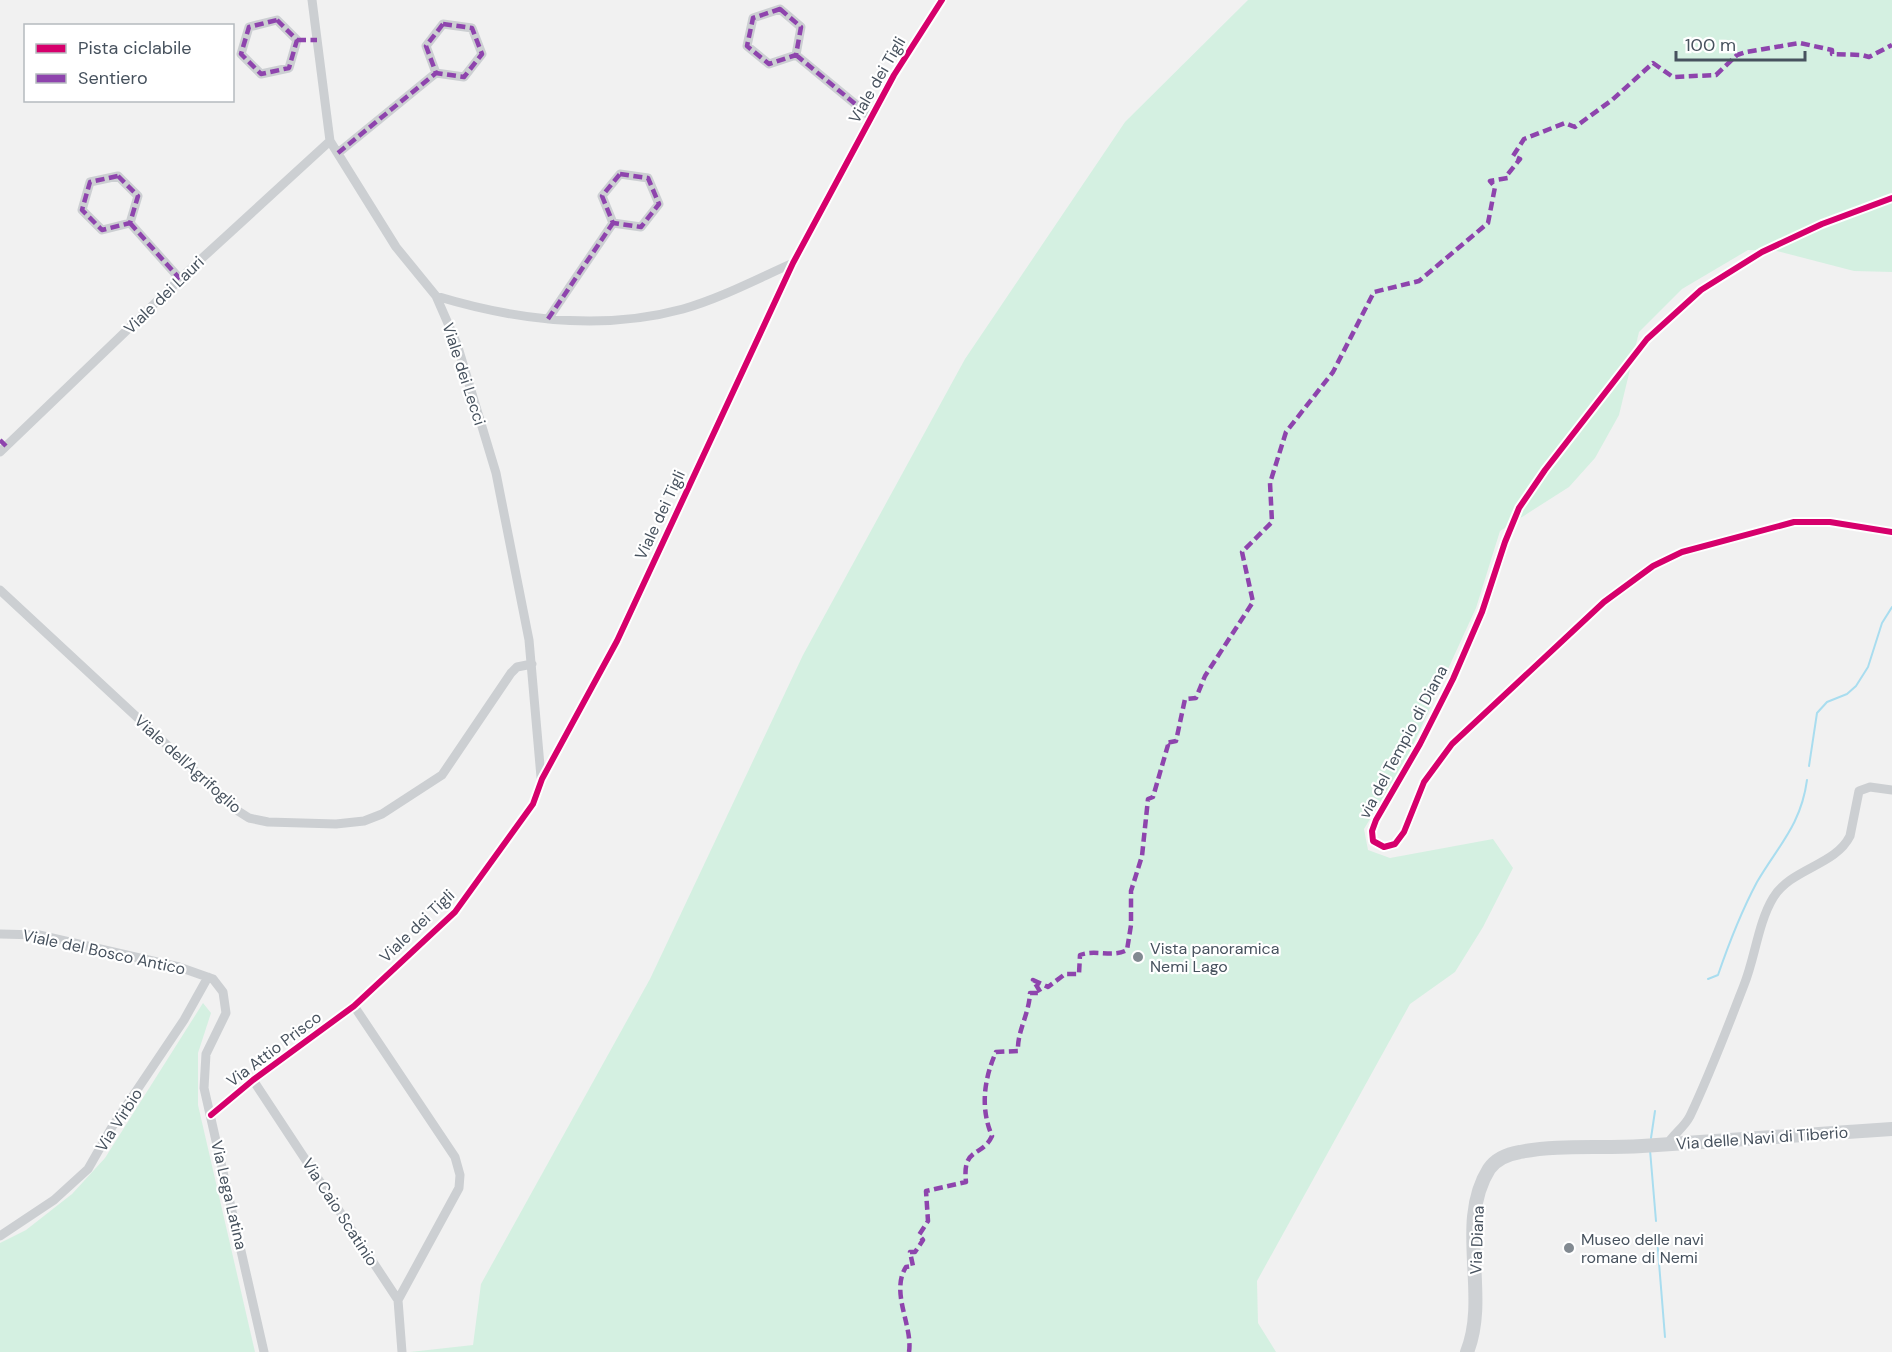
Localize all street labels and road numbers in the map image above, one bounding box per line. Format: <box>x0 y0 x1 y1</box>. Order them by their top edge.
street label: Viale dei Tigli <box>844 33 910 127</box>
street label: Viale dei Lauri <box>119 252 209 338</box>
street label: Viale dei Lecci <box>438 320 490 428</box>
street label: Viale dei Tigli <box>630 467 690 563</box>
street label: via del Tempio di Diana <box>1354 662 1452 822</box>
street label: Viale dell'Agrifoglio <box>130 710 246 818</box>
street label: Viale dei Tigli <box>375 885 459 967</box>
street label: Viale del Bosco Antico <box>21 925 187 979</box>
street label: Via Attio Prisco <box>222 1007 326 1091</box>
street label: Via Virbio <box>91 1084 147 1156</box>
street label: Via delle Navi di Tiberio <box>1675 1122 1849 1154</box>
street label: Via Lega Latina <box>206 1138 252 1252</box>
street label: Via Caio Scatinio <box>297 1154 383 1270</box>
street label: Via Diana <box>1465 1205 1489 1275</box>

